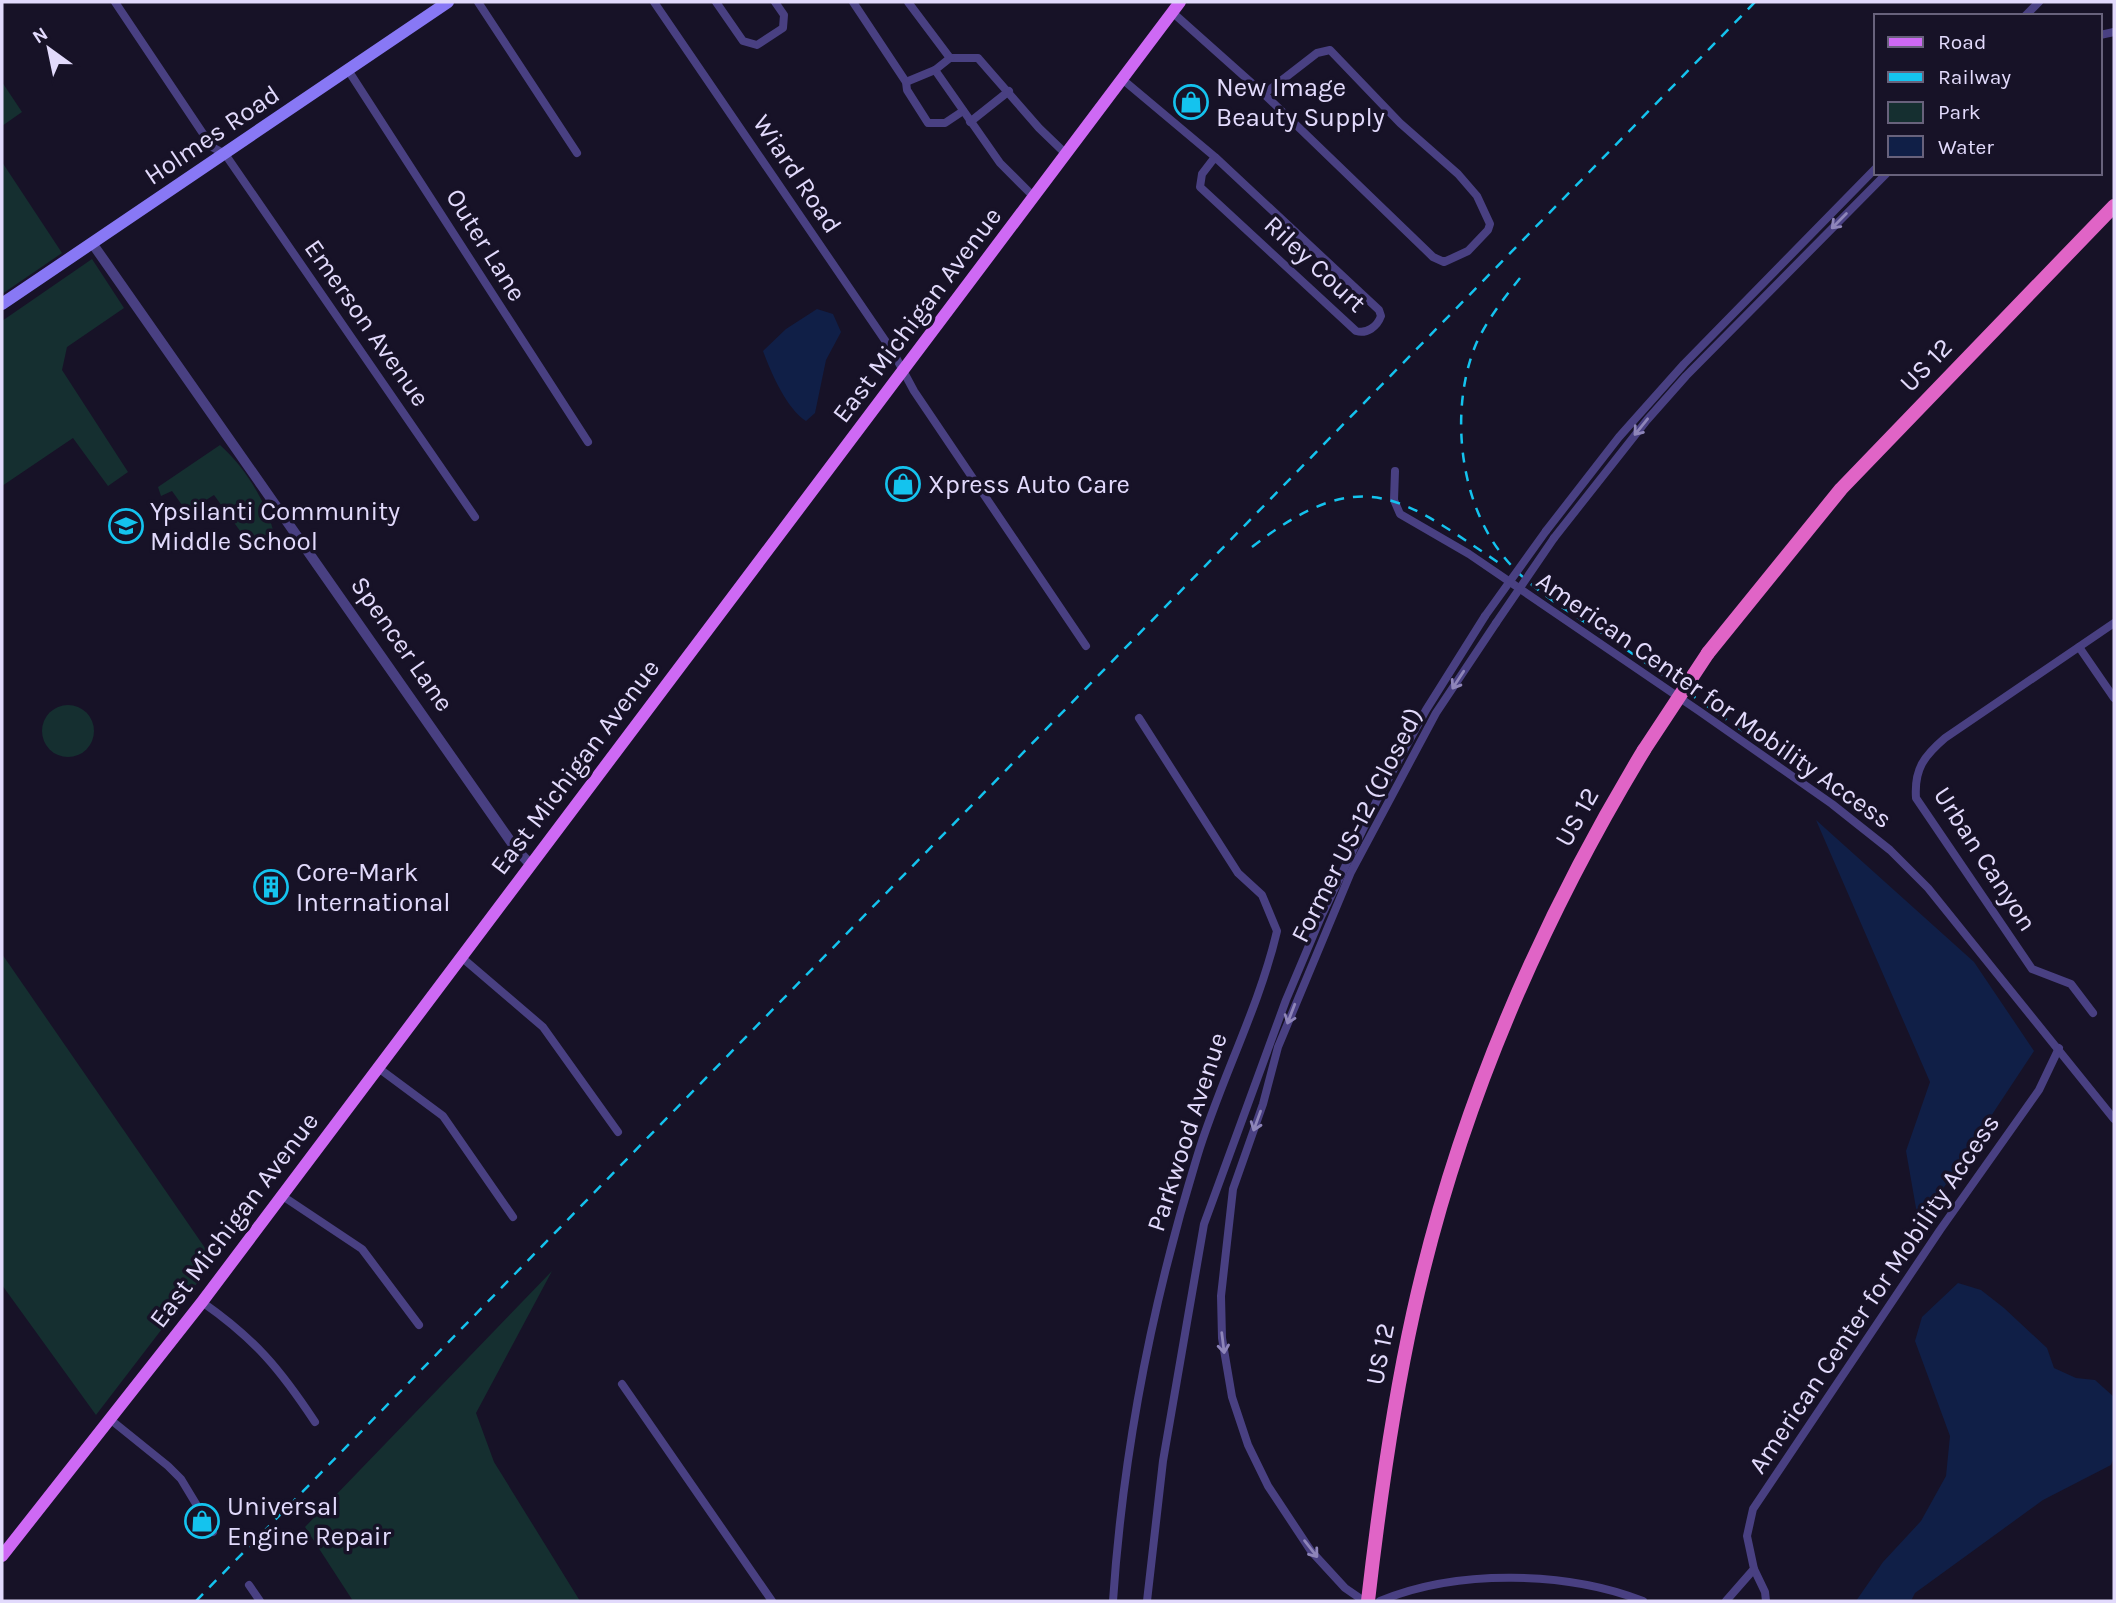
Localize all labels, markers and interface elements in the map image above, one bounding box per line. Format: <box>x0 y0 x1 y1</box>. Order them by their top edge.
north arrow <box>14 14 84 84</box>
legend <box>1874 14 2102 175</box>
text: N <box>29 23 52 49</box>
text: Road <box>1938 30 1986 54</box>
text: Railway <box>1938 65 2011 89</box>
place label: New Image Beauty Supply <box>1216 72 1385 133</box>
street label: Holmes Road <box>139 78 285 192</box>
shop icon: New Image Beauty Supply <box>1172 83 1210 121</box>
text: Park <box>1938 100 1981 124</box>
street label: Wiard Road <box>746 109 848 239</box>
text: Water <box>1938 135 1994 159</box>
street label: Outer Lane <box>439 183 533 307</box>
street label: East Michigan Avenue <box>826 201 1008 429</box>
street label: Riley Court <box>1258 209 1372 319</box>
one-way arrow <box>1830 213 1847 230</box>
street label: Emerson Avenue <box>298 233 436 413</box>
street label: US 12 <box>1893 332 1959 398</box>
one-way arrow <box>1633 418 1649 436</box>
shop icon: Xpress Auto Care <box>884 465 922 503</box>
place label: Xpress Auto Care <box>928 469 1130 500</box>
place label: Ypsilanti Community Middle School <box>150 496 400 557</box>
school or university icon: Ypsilanti Community Middle School <box>107 507 145 545</box>
street label: American Center for Mobility Access <box>1530 565 1898 835</box>
street label: Spencer Lane <box>344 570 460 718</box>
street label: East Michigan Avenue <box>484 653 666 881</box>
one-way arrow <box>1451 670 1465 689</box>
street label: Former US-12 (Closed) <box>1284 702 1430 948</box>
street label: Urban Canyon <box>1927 781 2043 937</box>
street label: US 12 <box>1548 782 1606 852</box>
place label: Core-Mark International <box>296 857 451 918</box>
building icon: Core-Mark International <box>252 868 290 906</box>
one-way arrow <box>1283 1003 1296 1025</box>
street label: Parkwood Avenue <box>1140 1029 1234 1235</box>
street label: East Michigan Avenue <box>143 1106 325 1334</box>
street label: American Center for Mobility Access <box>1742 1108 2006 1480</box>
one-way arrow <box>1250 1109 1262 1131</box>
street label: US 12 <box>1359 1320 1401 1388</box>
one-way arrow <box>1217 1331 1230 1354</box>
place label: Universal Engine Repair <box>227 1491 391 1552</box>
shop icon: Universal Engine Repair <box>183 1502 221 1540</box>
one-way arrow <box>1304 1540 1319 1558</box>

